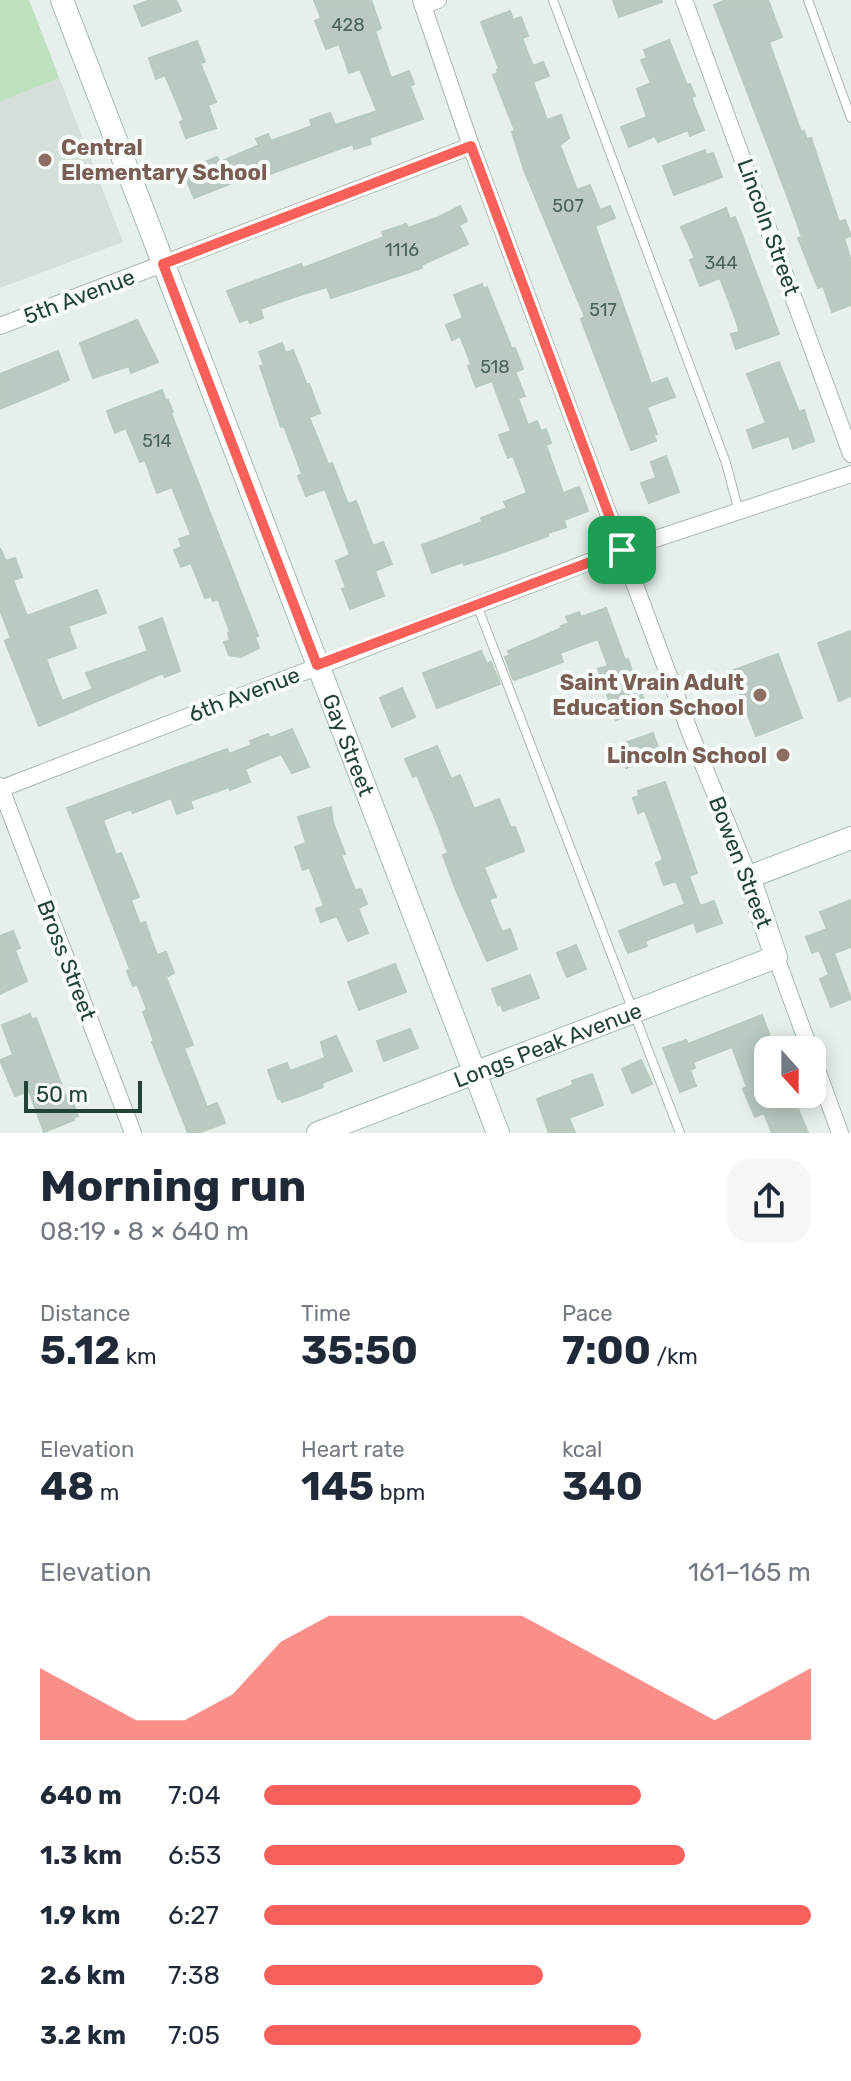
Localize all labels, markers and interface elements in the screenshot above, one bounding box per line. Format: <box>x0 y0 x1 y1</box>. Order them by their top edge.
house number: 428 <box>331 14 365 36</box>
place label: Central Elementary School <box>61 134 267 186</box>
marker: Central Elementary School <box>36 151 54 169</box>
street label: Lincoln Street <box>731 155 806 300</box>
house number: 507 <box>552 195 584 217</box>
house number: 1116 <box>385 239 419 261</box>
house number: 344 <box>704 252 738 274</box>
street label: 5th Avenue <box>20 263 139 330</box>
house number: 517 <box>589 299 617 321</box>
house number: 518 <box>480 356 510 378</box>
house number: 514 <box>142 430 172 452</box>
pin <box>588 516 656 584</box>
icon: arrive <box>600 528 644 572</box>
street label: 6th Avenue <box>185 661 304 728</box>
place label: Saint Vrain Adult Education School <box>552 669 744 721</box>
marker: Saint Vrain Adult Education School <box>751 686 769 704</box>
street label: Gay Street <box>316 690 380 800</box>
place label: Lincoln School <box>607 742 767 769</box>
marker: Lincoln School <box>774 746 792 764</box>
street label: Bowen Street <box>703 792 778 932</box>
street label: Bross Street <box>31 896 102 1025</box>
street label: Longs Peak Avenue <box>450 997 646 1094</box>
north arrow <box>754 1036 826 1108</box>
map controls <box>754 1036 826 1108</box>
scale bar <box>24 1077 142 1113</box>
text: 50 m <box>36 1081 88 1108</box>
button: share <box>727 1159 811 1243</box>
text: Morning run <box>40 1160 306 1212</box>
text: 08:19 · 8 × 640 m <box>40 1216 249 1247</box>
text: Distance <box>40 1300 130 1327</box>
text: Time <box>301 1300 351 1327</box>
text: Pace <box>562 1300 613 1327</box>
text: 5.12 <box>40 1327 120 1374</box>
text: 35:50 <box>301 1327 418 1374</box>
text: 7:00 <box>562 1327 651 1374</box>
text: km <box>120 1343 157 1370</box>
text: /km <box>651 1343 698 1370</box>
text: Elevation <box>40 1436 134 1463</box>
text: Heart rate <box>301 1436 405 1463</box>
text: kcal <box>562 1436 602 1463</box>
text: 48 <box>40 1463 94 1510</box>
text: 145 <box>301 1463 374 1510</box>
text: 340 <box>562 1463 643 1510</box>
text: m <box>94 1479 119 1506</box>
text: bpm <box>374 1479 425 1506</box>
text: Elevation <box>40 1557 151 1588</box>
text: 161–165 m <box>688 1557 811 1588</box>
text: 640 m <box>40 1780 122 1811</box>
text: 7:04 <box>168 1780 221 1811</box>
text: 1.3 km <box>40 1840 122 1871</box>
text: 6:53 <box>168 1840 221 1871</box>
text: 1.9 km <box>40 1900 121 1931</box>
text: 6:27 <box>168 1900 219 1931</box>
text: 2.6 km <box>40 1960 126 1991</box>
text: 7:38 <box>168 1960 220 1991</box>
text: 3.2 km <box>40 2020 126 2051</box>
text: 7:05 <box>168 2020 220 2051</box>

